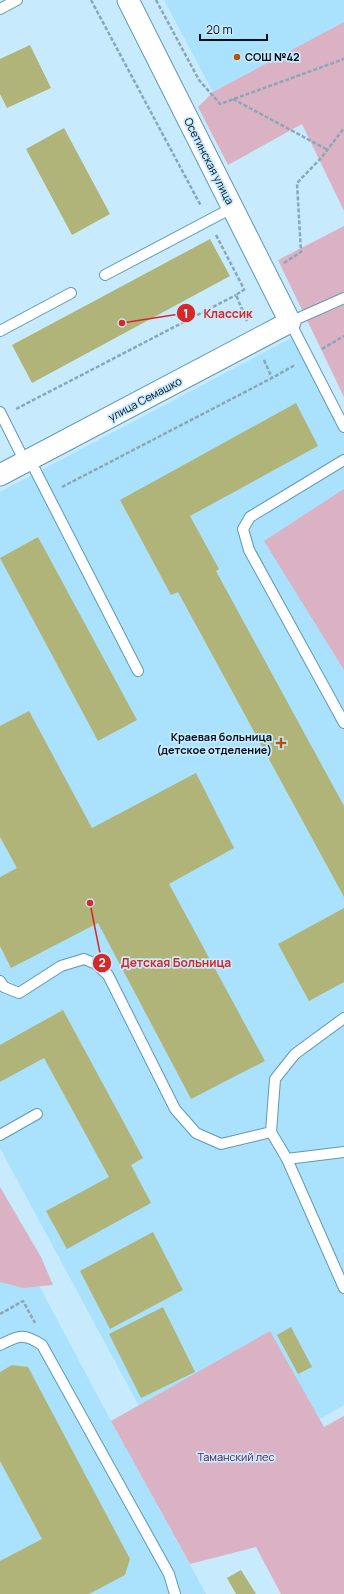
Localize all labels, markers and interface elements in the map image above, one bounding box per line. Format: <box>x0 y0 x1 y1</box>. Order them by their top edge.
scale bar <box>200 16 267 42</box>
text: 20 m <box>206 21 233 38</box>
place label: СОШ №42 <box>245 49 300 64</box>
marker: СОШ №42 <box>232 52 242 62</box>
street label: Осетинская улица <box>181 115 238 207</box>
callout: Классик <box>176 301 261 325</box>
text: 1 <box>183 305 189 322</box>
text: Классик <box>204 305 253 322</box>
street label: улица Семашко <box>105 373 185 424</box>
place label: Краевая больница (детское отделение) <box>157 729 272 757</box>
marker: Краевая больница (детское отделение) <box>275 737 287 749</box>
callout: Детская Больница <box>92 951 239 975</box>
text: 2 <box>98 954 106 971</box>
text: Детская Больница <box>121 954 231 971</box>
park label: Таманский лес <box>197 1449 275 1464</box>

